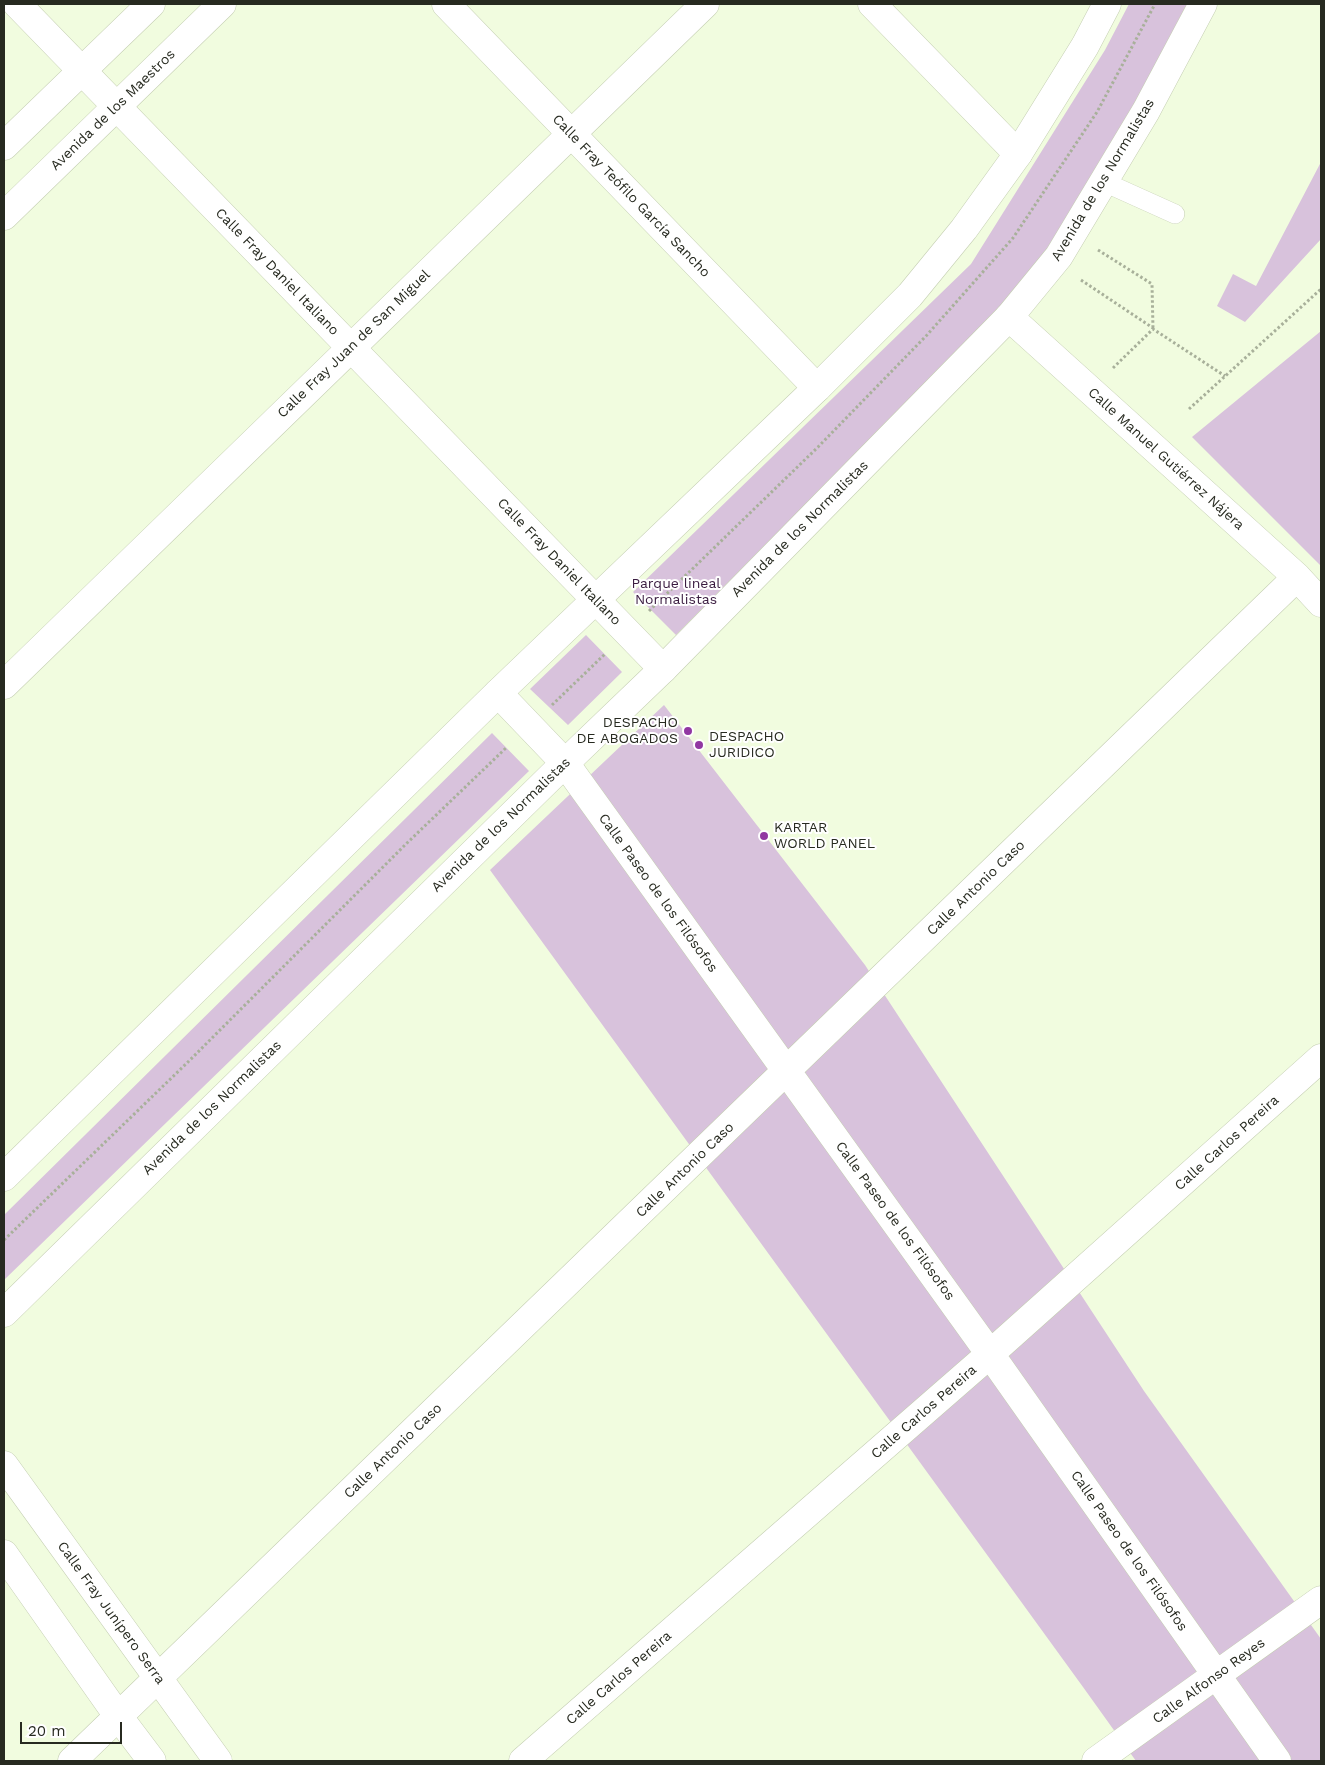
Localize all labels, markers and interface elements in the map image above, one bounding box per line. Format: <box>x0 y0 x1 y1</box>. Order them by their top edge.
street label: Avenida de los Maestros <box>47 46 179 174</box>
street label: Avenida de los Normalistas <box>1048 96 1158 264</box>
street label: Calle Fray Teófilo García Sancho <box>549 111 713 281</box>
street label: Calle Fray Daniel Italiano <box>212 205 342 339</box>
street label: Calle Fray Juan de San Miguel <box>274 267 434 421</box>
street label: Calle Manuel Gutiérrez Nájera <box>1084 384 1248 534</box>
street label: Avenida de los Normalistas <box>728 457 872 601</box>
street label: Calle Fray Daniel Italiano <box>494 495 624 629</box>
park label: Parque lineal Normalistas <box>631 576 721 608</box>
place label: DESPACHO DE ABOGADOS <box>576 715 678 748</box>
marker: DESPACHO DE ABOGADOS <box>682 725 694 737</box>
place label: DESPACHO JURIDICO <box>709 729 784 762</box>
marker: DESPACHO JURIDICO <box>693 739 705 751</box>
street label: Avenida de los Normalistas <box>428 754 574 896</box>
street label: Calle Paseo de los Filósofos <box>595 810 721 976</box>
place label: KARTAR WORLD PANEL <box>774 820 875 852</box>
marker: KARTAR WORLD PANEL <box>758 830 770 842</box>
street label: Calle Antonio Caso <box>923 837 1029 939</box>
street label: Avenida de los Normalistas <box>139 1037 285 1179</box>
street label: Calle Carlos Pereira <box>1171 1092 1283 1194</box>
street label: Calle Antonio Caso <box>632 1119 738 1221</box>
street label: Calle Paseo de los Filósofos <box>832 1138 958 1304</box>
street label: Calle Carlos Pereira <box>868 1362 980 1462</box>
street label: Calle Antonio Caso <box>340 1400 446 1502</box>
street label: Calle Paseo de los Filósofos <box>1067 1467 1191 1635</box>
street label: Calle Fray Junípero Serra <box>54 1538 168 1688</box>
street label: Calle Carlos Pereira <box>563 1628 675 1728</box>
street label: Calle Alfonso Reyes <box>1149 1635 1269 1727</box>
scale bar <box>22 1712 125 1744</box>
text: 20 m <box>28 1722 66 1740</box>

